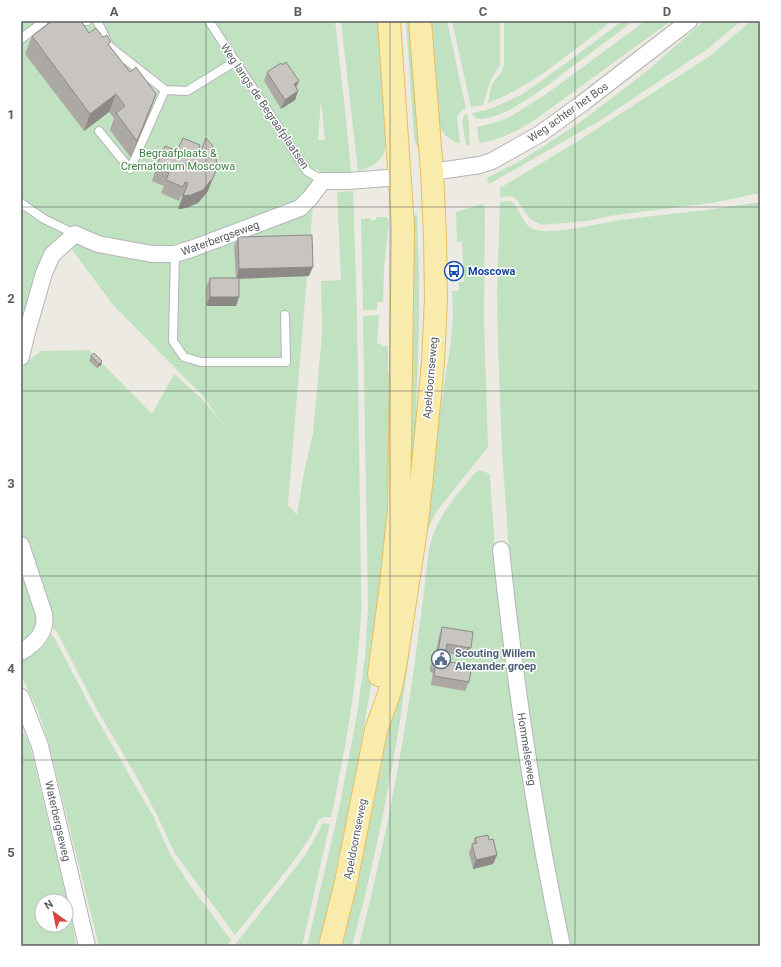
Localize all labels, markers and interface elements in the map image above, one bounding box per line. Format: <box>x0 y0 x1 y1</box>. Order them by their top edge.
text: A <box>110 4 119 19</box>
text: B <box>294 4 302 19</box>
text: C <box>479 4 488 19</box>
text: D <box>663 4 671 19</box>
street label: Weg langs de Begraafplaatsen <box>218 41 312 172</box>
street label: Weg achter het Bos <box>526 80 611 145</box>
text: 1 <box>7 107 15 122</box>
park label: Begraafplaats & Crematorium Moscowa <box>121 147 235 173</box>
street label: Waterbergseweg <box>179 218 261 259</box>
bus stop icon: Moscowa <box>443 260 465 282</box>
place label: Moscowa <box>468 265 516 278</box>
text: 2 <box>7 291 15 306</box>
street label: Apeldoornseweg <box>420 337 441 420</box>
text: 3 <box>7 476 15 491</box>
place label: Scouting Willem Alexander groep <box>455 647 536 673</box>
public building icon: Scouting Willem Alexander groep <box>430 648 452 670</box>
text: 4 <box>7 661 15 676</box>
street label: Hommelseweg <box>514 712 539 787</box>
street label: Waterbergseweg <box>42 780 73 863</box>
street label: Apeldoornseweg <box>341 798 370 881</box>
text: 5 <box>7 845 15 860</box>
north arrow <box>34 893 74 933</box>
text: N <box>42 897 56 913</box>

